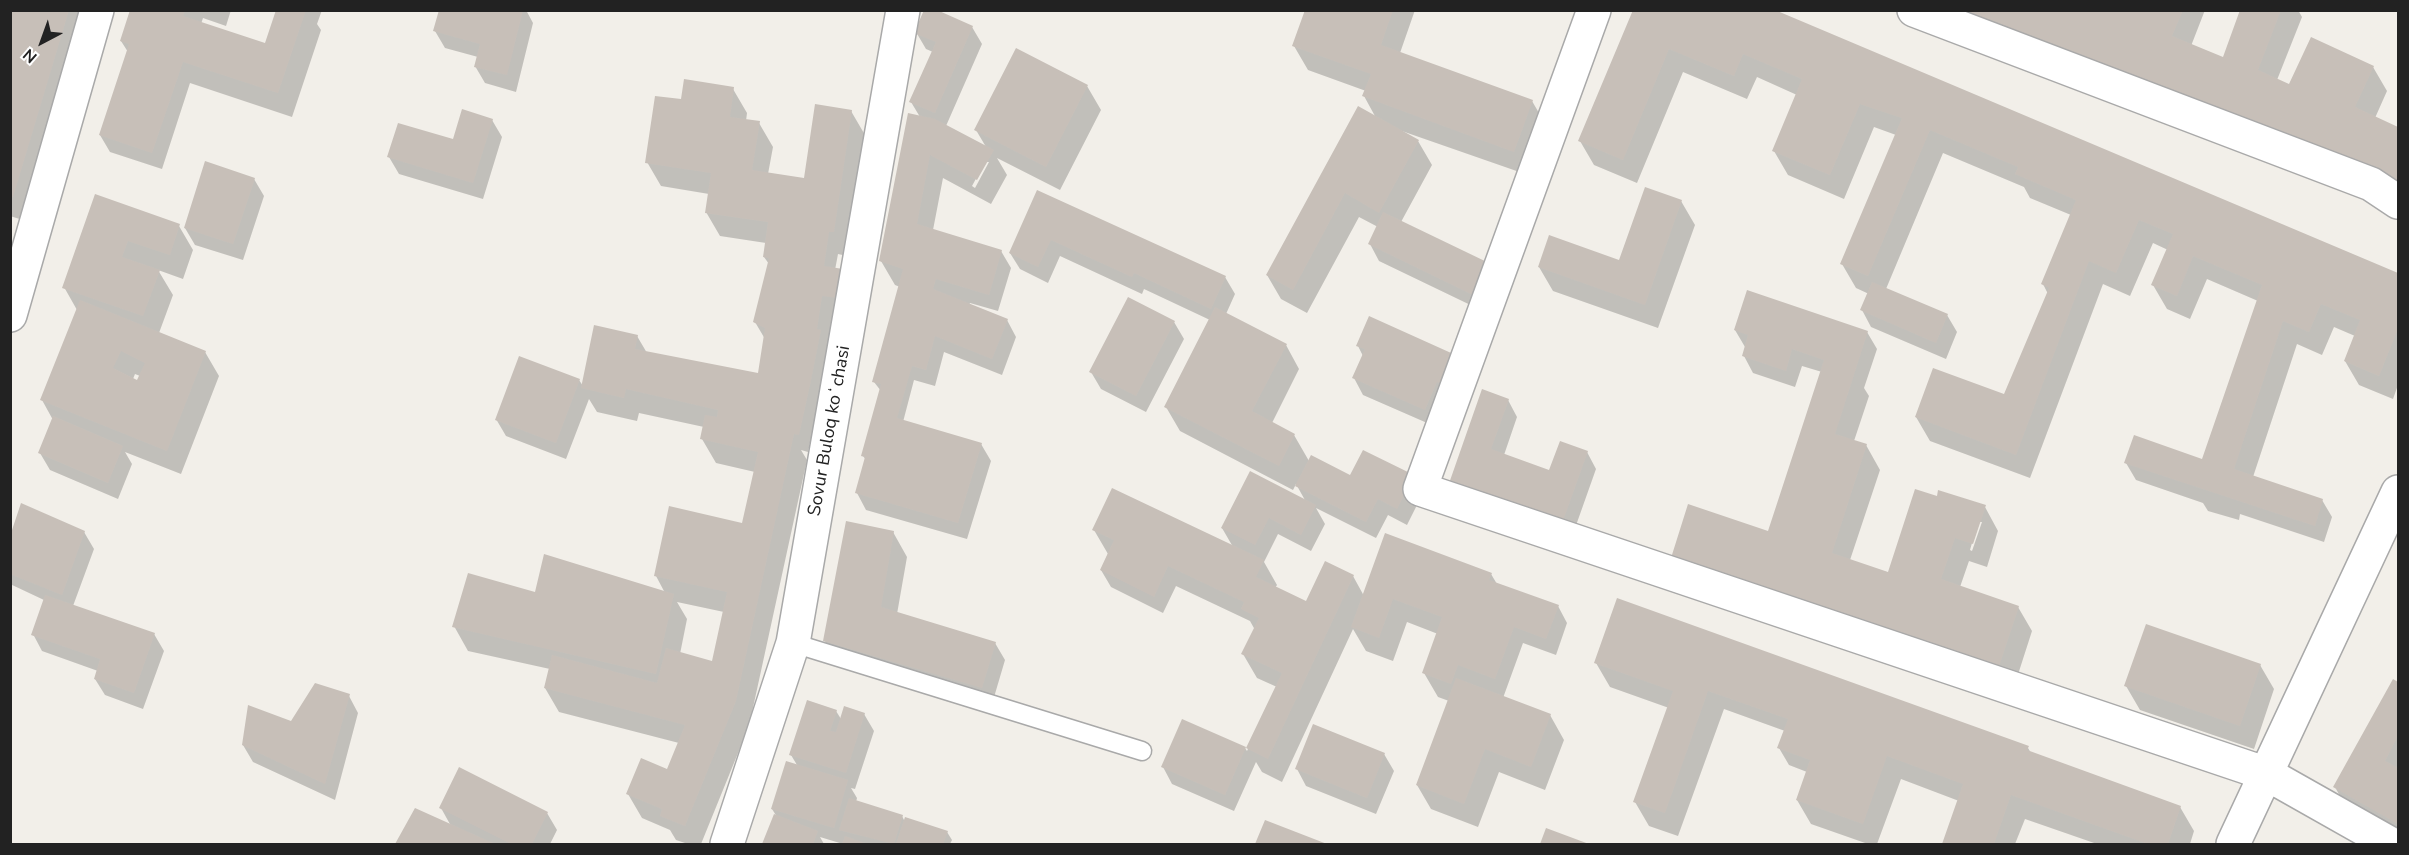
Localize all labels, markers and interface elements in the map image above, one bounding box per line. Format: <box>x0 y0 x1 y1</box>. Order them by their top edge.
north arrow <box>12 12 72 72</box>
text: N <box>18 43 42 68</box>
street label: Sovur Buloq koʻchasi <box>804 344 856 518</box>

